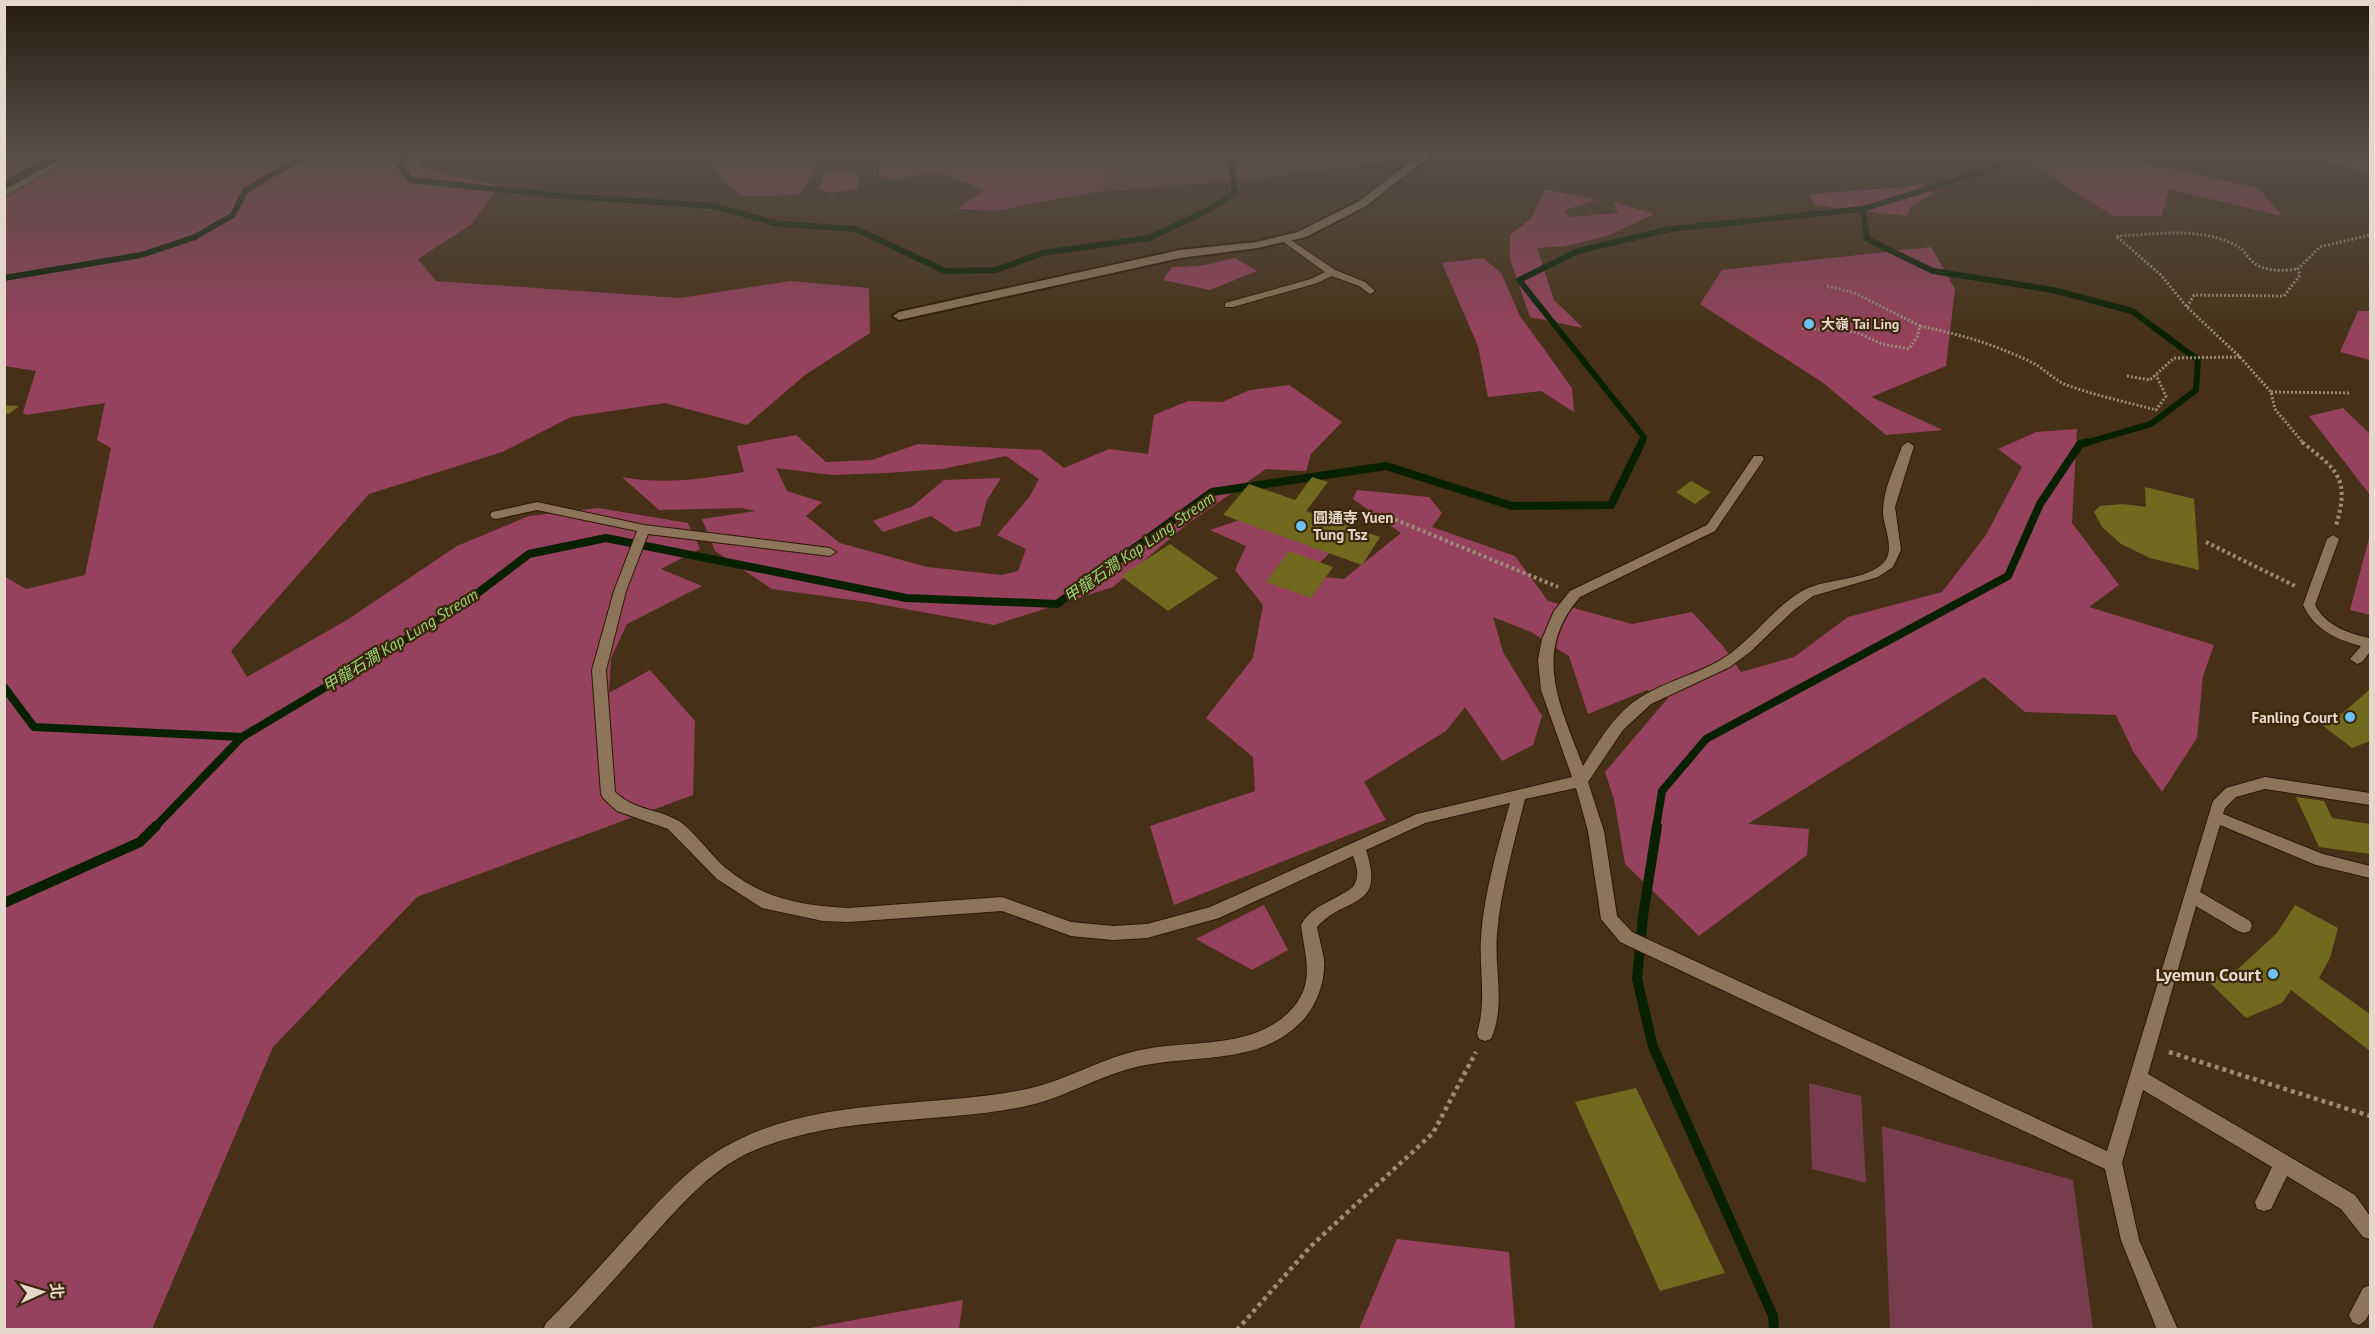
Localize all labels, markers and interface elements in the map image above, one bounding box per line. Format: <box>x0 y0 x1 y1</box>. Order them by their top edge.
place label: 大嶺 Tai Ling <box>1821 315 1899 333</box>
marker: 大嶺 Tai Ling <box>1802 317 1816 331</box>
water label: 甲龍石澗 Kap Lung Stream <box>1060 487 1218 607</box>
place label: 圓通寺 Yuen Tung Tsz <box>1313 508 1393 544</box>
marker: 圓通寺 Yuen Tung Tsz <box>1294 519 1308 533</box>
water label: 甲龍石澗 Kap Lung Stream <box>318 584 482 696</box>
place label: Fanling Court <box>2252 708 2339 727</box>
marker: Fanling Court <box>2343 710 2357 724</box>
place label: Lyemun Court <box>2155 963 2262 986</box>
marker: Lyemun Court <box>2266 967 2280 981</box>
north arrow <box>12 1262 72 1322</box>
text: 北 <box>46 1282 67 1300</box>

